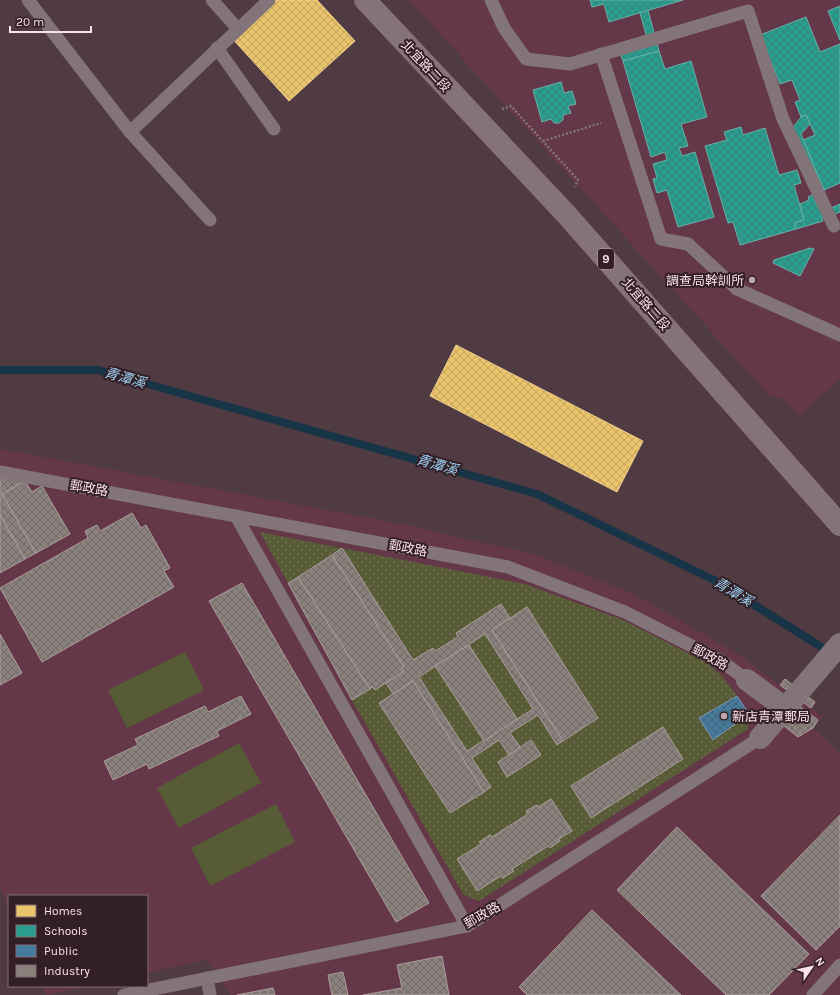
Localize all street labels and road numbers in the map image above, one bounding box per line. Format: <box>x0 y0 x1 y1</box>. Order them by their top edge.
street label: 北宜路二段 <box>398 37 454 95</box>
road number: 9 <box>598 249 614 269</box>
street label: 北宜路二段 <box>619 275 673 333</box>
street label: 郵政路 <box>68 477 110 499</box>
street label: 郵政路 <box>387 537 429 559</box>
street label: 郵政路 <box>689 641 731 673</box>
street label: 郵政路 <box>461 899 503 931</box>

